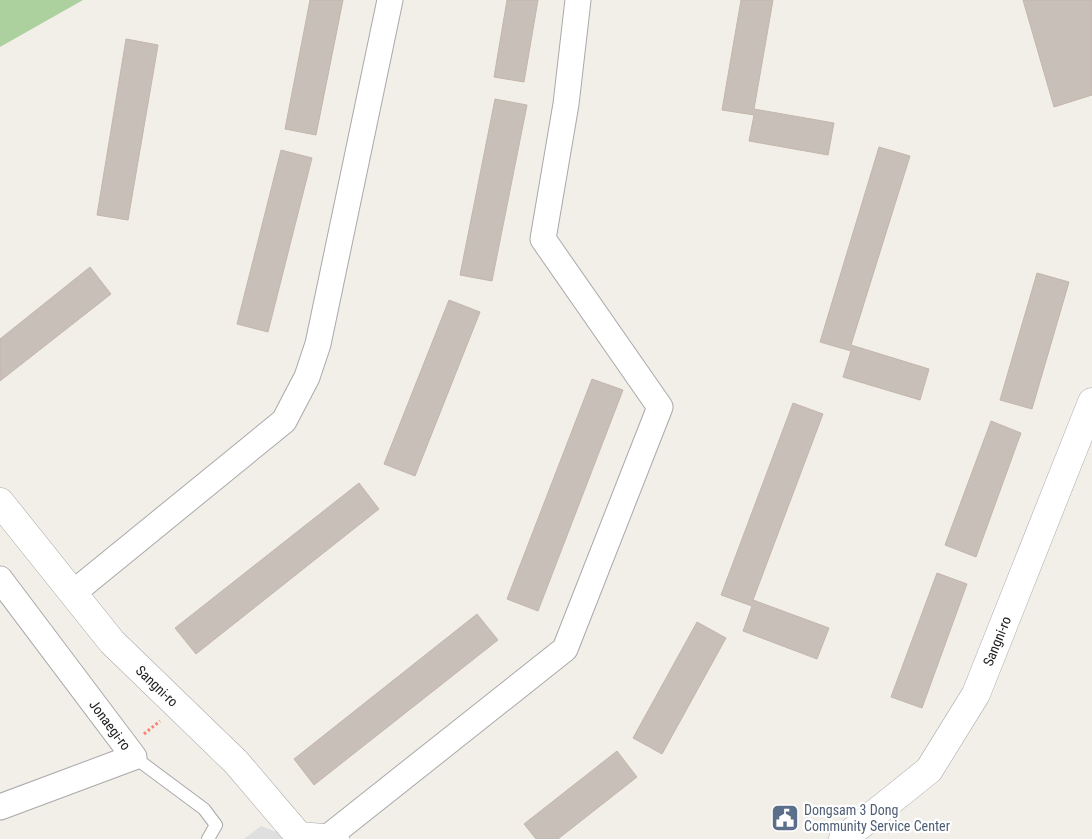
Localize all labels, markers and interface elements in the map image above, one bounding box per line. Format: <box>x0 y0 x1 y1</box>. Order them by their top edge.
street label: Sangni-ro <box>980 614 1014 668</box>
street label: Sangni-ro <box>133 662 181 710</box>
street label: Jonaegi-ro <box>86 697 134 753</box>
place label: Dongsam 3 Dong Community Service Center <box>804 802 950 834</box>
public building icon: Dongsam 3 Dong Community Service Center <box>770 803 800 833</box>

